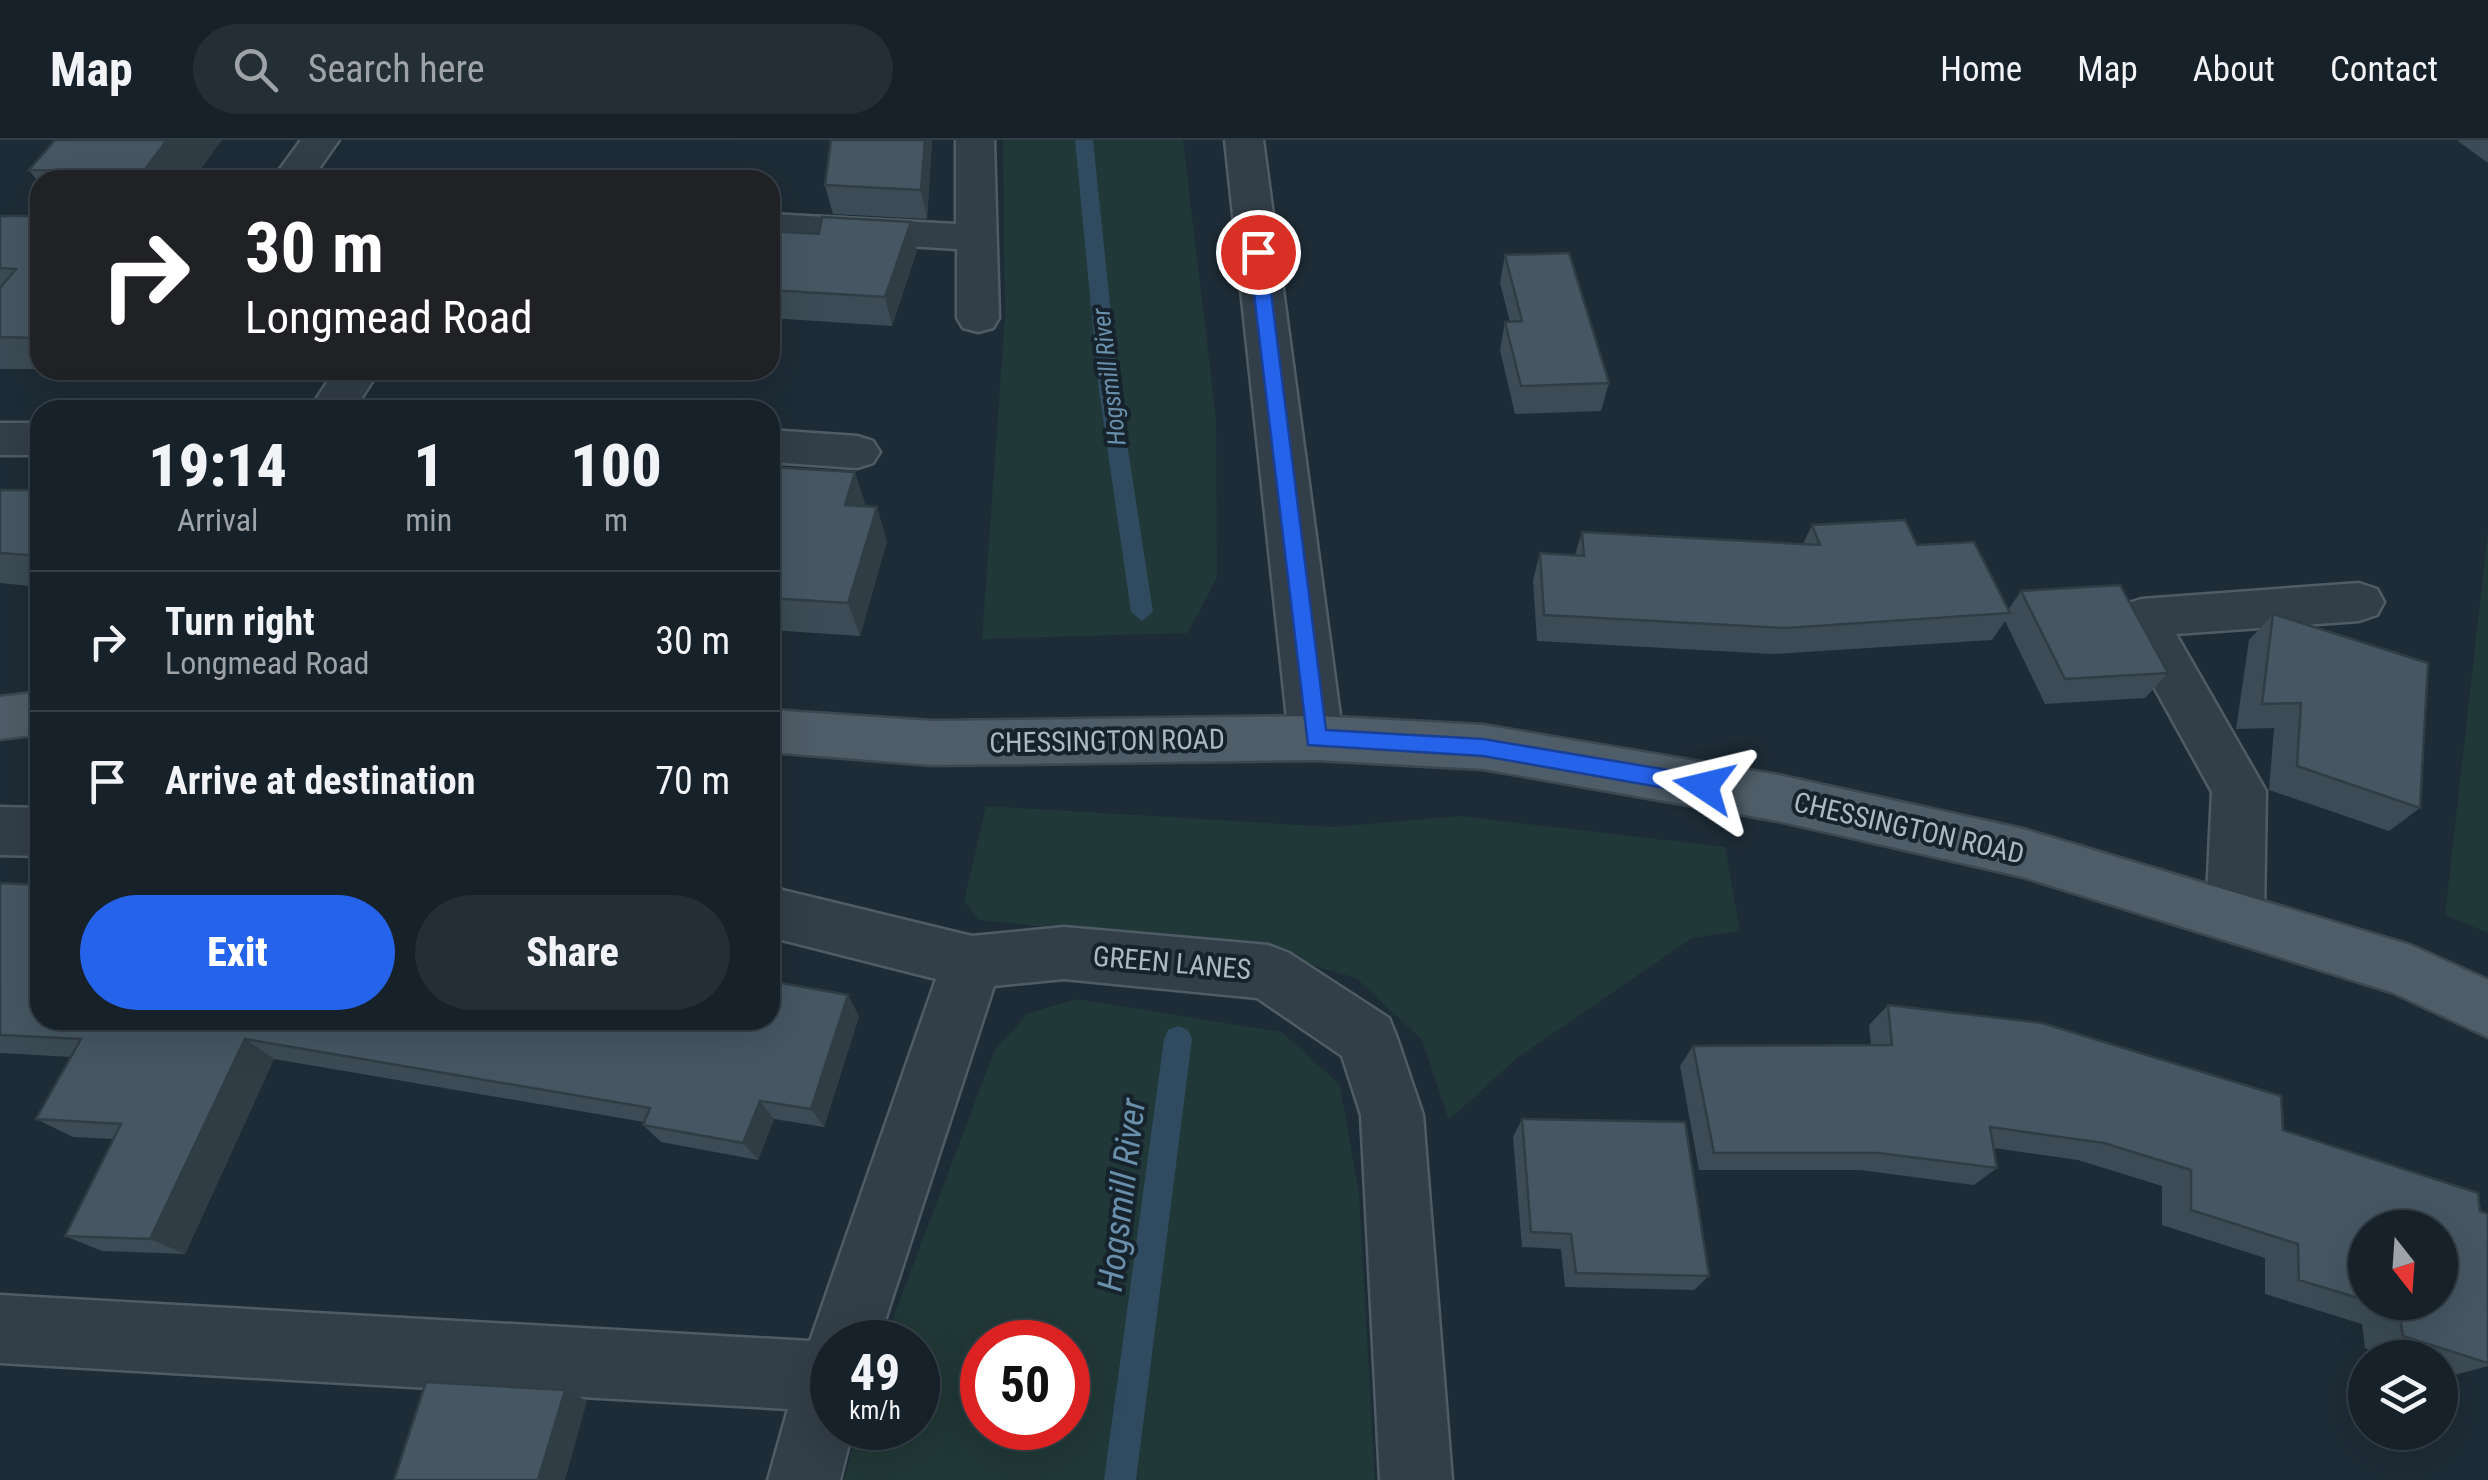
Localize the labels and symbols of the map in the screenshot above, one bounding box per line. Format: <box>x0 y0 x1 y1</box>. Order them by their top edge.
pin <box>1216 210 1301 295</box>
water label: Hogsmill River <box>1086 306 1132 447</box>
street label: CHESSINGTON ROAD <box>989 722 1225 760</box>
position arrow <box>1652 734 1756 838</box>
street label: CHESSINGTON ROAD <box>1791 785 2027 871</box>
street label: GREEN LANES <box>1092 940 1252 986</box>
water label: Hogsmill River <box>1090 1096 1154 1294</box>
north arrow <box>2348 1210 2458 1320</box>
speed limit sign: 50 <box>960 1320 1090 1450</box>

